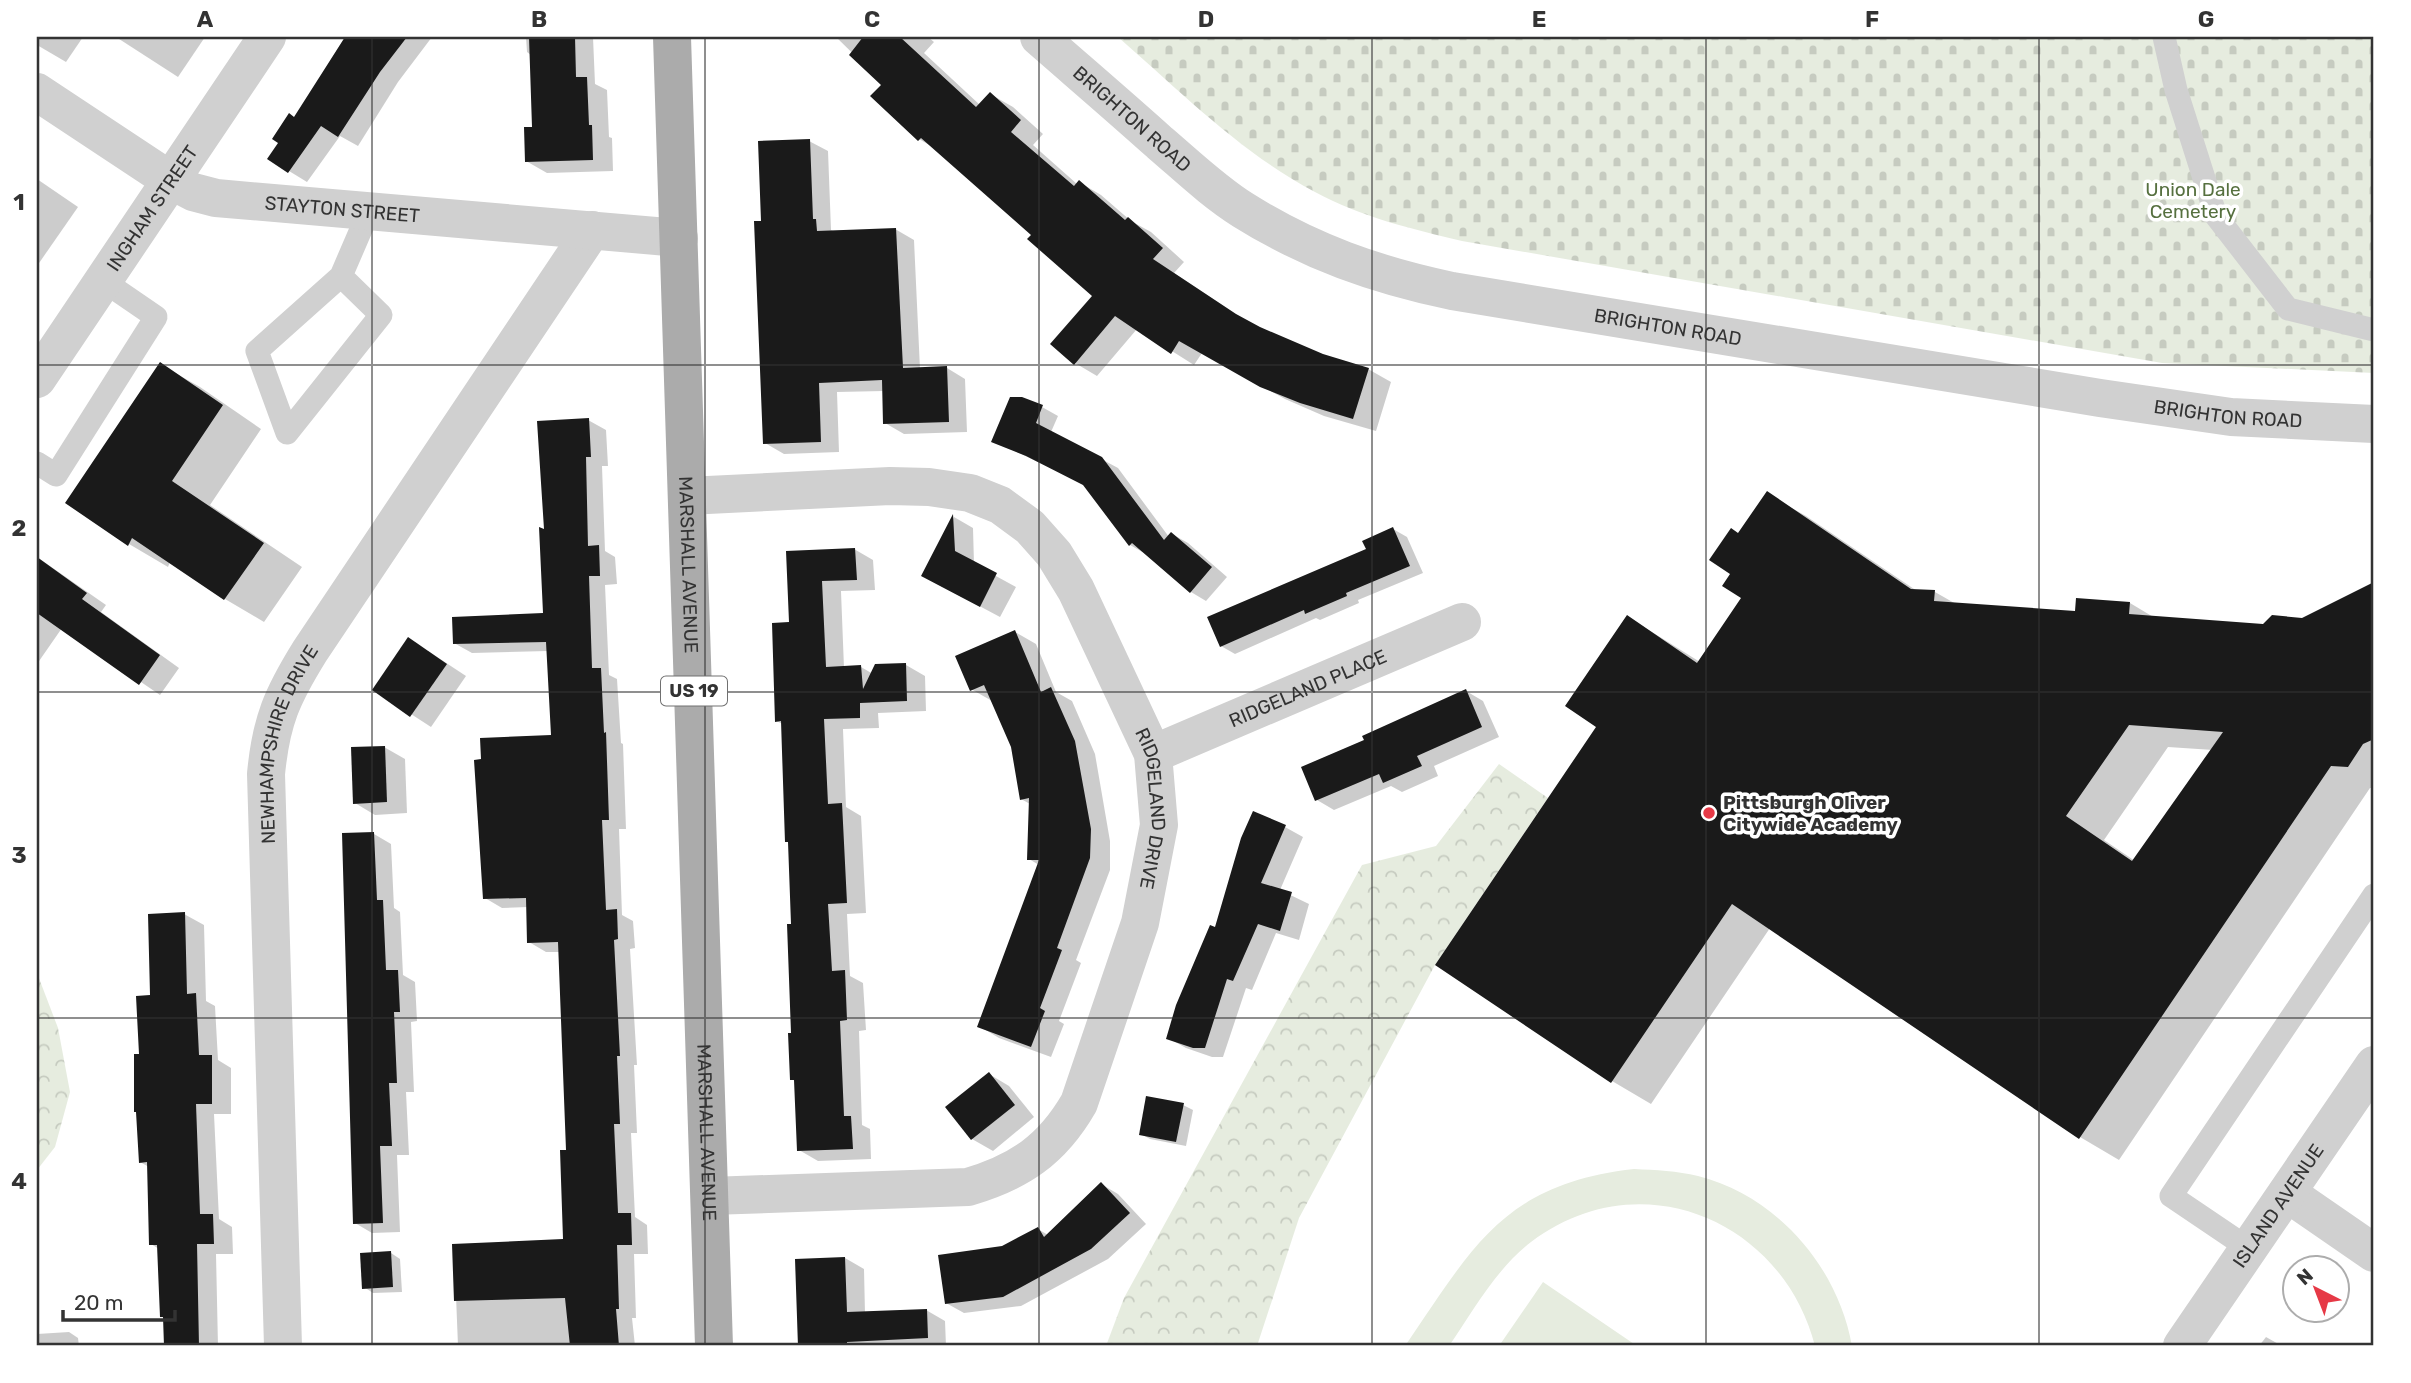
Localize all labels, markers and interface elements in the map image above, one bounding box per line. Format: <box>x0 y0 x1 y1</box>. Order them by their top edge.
text: A <box>197 5 214 33</box>
text: B <box>531 5 547 33</box>
text: C <box>864 5 880 33</box>
text: D <box>1198 5 1214 33</box>
text: E <box>1532 5 1546 33</box>
text: F <box>1865 5 1879 33</box>
text: G <box>2198 5 2214 33</box>
street label: BRIGHTON ROAD <box>1068 61 1196 177</box>
street label: INGHAM STREET <box>102 141 203 276</box>
park label: Union Dale Cemetery <box>2145 178 2241 223</box>
text: 1 <box>13 188 25 216</box>
street label: STAYTON STREET <box>264 191 421 228</box>
street label: BRIGHTON ROAD <box>1592 304 1743 351</box>
street label: BRIGHTON ROAD <box>2152 395 2303 432</box>
street label: MARSHALL AVENUE <box>674 476 703 654</box>
text: 2 <box>12 514 26 542</box>
street label: NEWHAMPSHIRE DRIVE <box>255 641 323 844</box>
street label: RIDGELAND PLACE <box>1225 645 1390 732</box>
road number: US 19 <box>661 676 727 706</box>
street label: RIDGELAND DRIVE <box>1130 724 1170 891</box>
place label: Pittsburgh Oliver Citywide Academy <box>1723 791 1898 836</box>
marker: Pittsburgh Oliver Citywide Academy <box>1701 805 1717 821</box>
text: 3 <box>11 841 27 869</box>
street label: MARSHALL AVENUE <box>692 1043 721 1221</box>
street label: ISLAND AVENUE <box>2228 1140 2329 1272</box>
text: 4 <box>11 1167 27 1195</box>
north arrow <box>2282 1254 2352 1324</box>
text: N <box>2292 1264 2318 1290</box>
scale bar <box>63 1278 175 1322</box>
text: 20 m <box>74 1290 123 1315</box>

